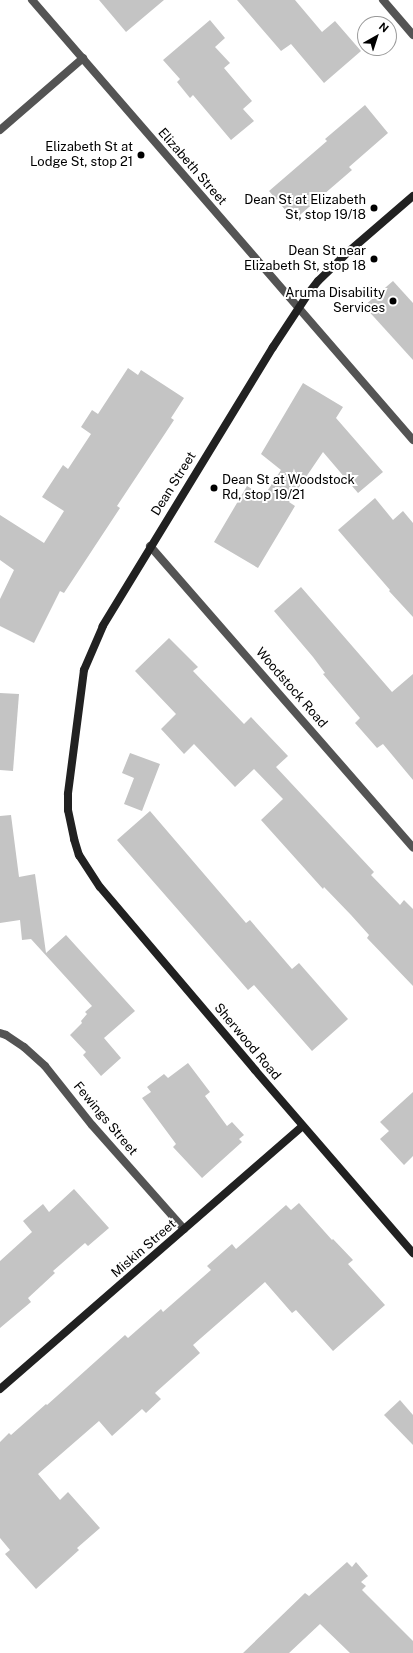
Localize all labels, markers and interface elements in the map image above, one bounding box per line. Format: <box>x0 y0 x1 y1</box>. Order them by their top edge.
north arrow <box>357 16 397 56</box>
text: N <box>377 20 391 35</box>
street label: Elizabeth Street <box>154 125 230 209</box>
place label: Elizabeth St at Lodge St, stop 21 <box>30 140 133 171</box>
marker: Elizabeth St at Lodge St, stop 21 <box>136 150 146 160</box>
place label: Dean St at Elizabeth St, stop 19/18 <box>244 193 366 224</box>
marker: Dean St at Elizabeth St, stop 19/18 <box>369 203 379 213</box>
place label: Dean St near Elizabeth St, stop 18 <box>244 244 366 275</box>
marker: Dean St near Elizabeth St, stop 18 <box>369 254 379 264</box>
place label: Aruma Disability Services <box>285 286 385 317</box>
marker: Aruma Disability Services <box>388 296 398 306</box>
street label: Dean Street <box>148 449 200 519</box>
place label: Dean St at Woodstock Rd, stop 19/21 <box>222 473 355 504</box>
marker: Dean St at Woodstock Rd, stop 19/21 <box>209 483 219 493</box>
street label: Woodstock Road <box>252 645 330 731</box>
street label: Sherwood Road <box>210 1001 284 1083</box>
street label: Fewings Street <box>70 1079 140 1159</box>
street label: Miskin Street <box>108 1217 180 1281</box>

